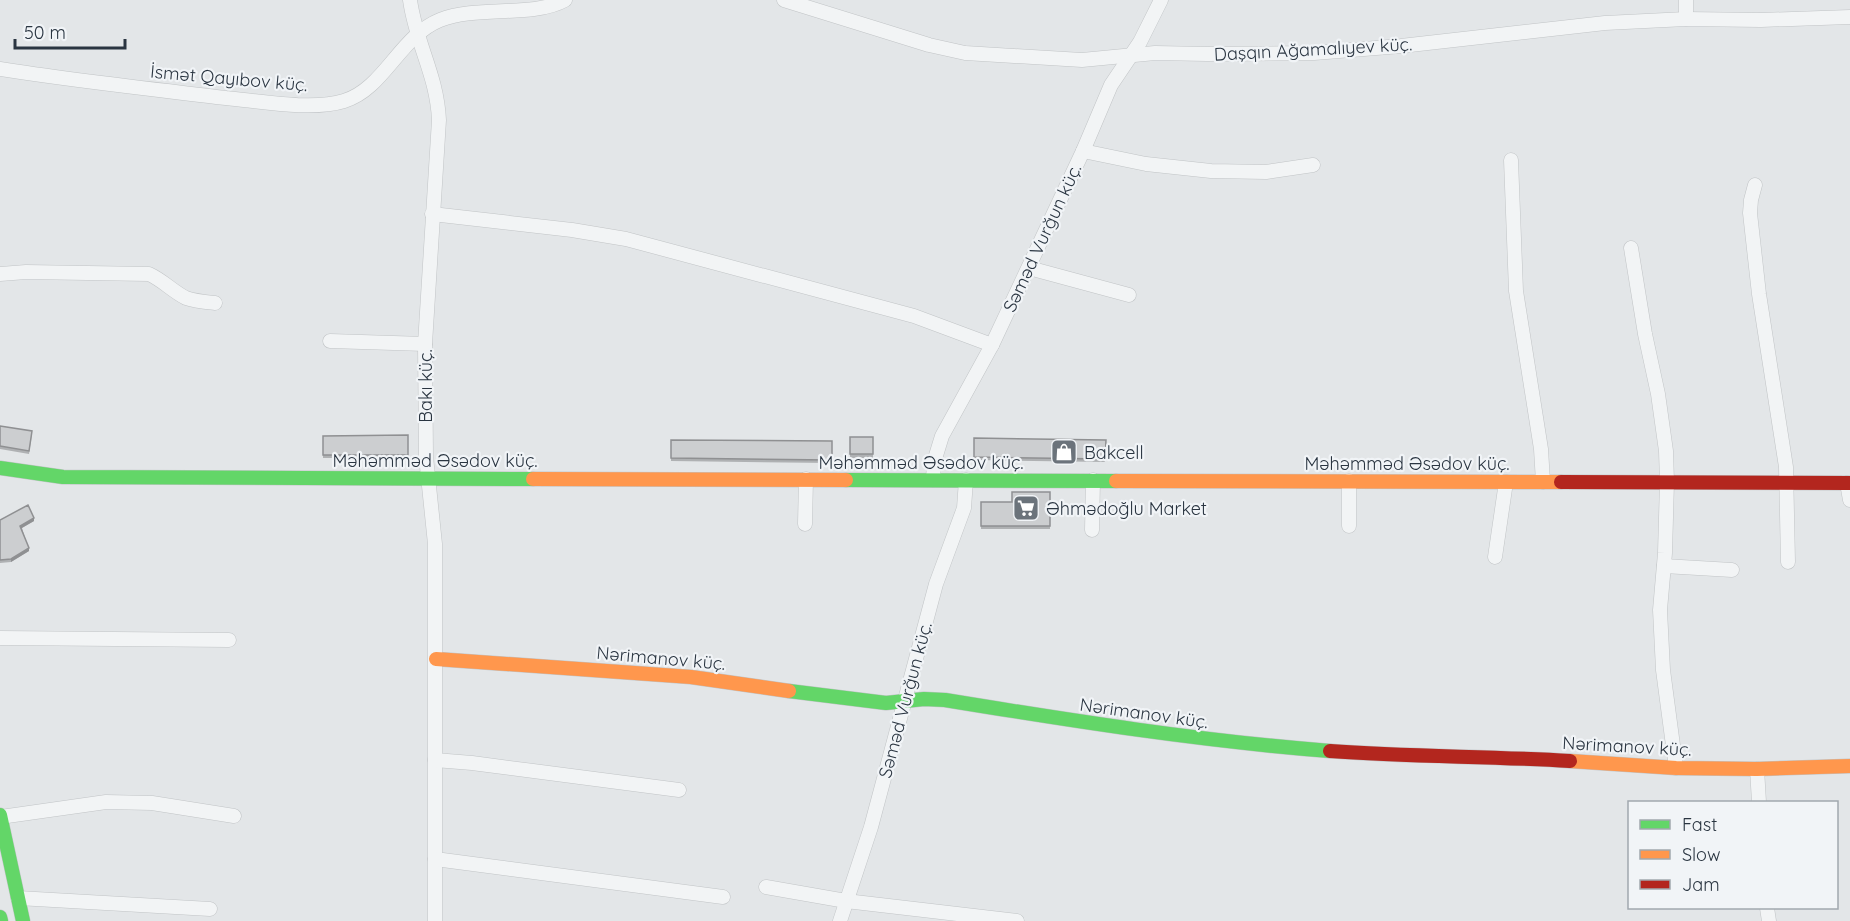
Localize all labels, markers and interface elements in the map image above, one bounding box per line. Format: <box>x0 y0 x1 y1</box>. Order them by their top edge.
scale bar <box>15 12 124 50</box>
text: 50 m <box>24 21 66 44</box>
street label: Daşqın Ağamalıyev küç. <box>1213 32 1413 66</box>
street label: İsmət Qayıbov küç. <box>149 60 309 96</box>
street label: Səməd Vurğun küç. <box>998 160 1086 316</box>
street label: Bakı küç. <box>414 349 437 423</box>
shop icon: Bakcell <box>1049 437 1079 467</box>
place label: Bakcell <box>1084 441 1144 464</box>
street label: Məhəmməd Əsədov küç. <box>332 449 538 472</box>
street label: Məhəmməd Əsədov küç. <box>818 451 1024 474</box>
street label: Məhəmməd Əsədov küç. <box>1304 452 1510 475</box>
supermarket icon: Əhmədoğlu Market <box>1011 493 1041 523</box>
place label: Əhmədoğlu Market <box>1046 497 1207 520</box>
street label: Səməd Vurğun küç. <box>873 619 937 781</box>
street label: Nərimanov küç. <box>596 641 726 675</box>
street label: Nərimanov küç. <box>1078 693 1210 733</box>
street label: Nərimanov küç. <box>1562 731 1692 761</box>
legend <box>1628 801 1838 909</box>
text: Fast <box>1682 813 1717 836</box>
text: Slow <box>1682 843 1720 866</box>
text: Jam <box>1682 873 1720 896</box>

